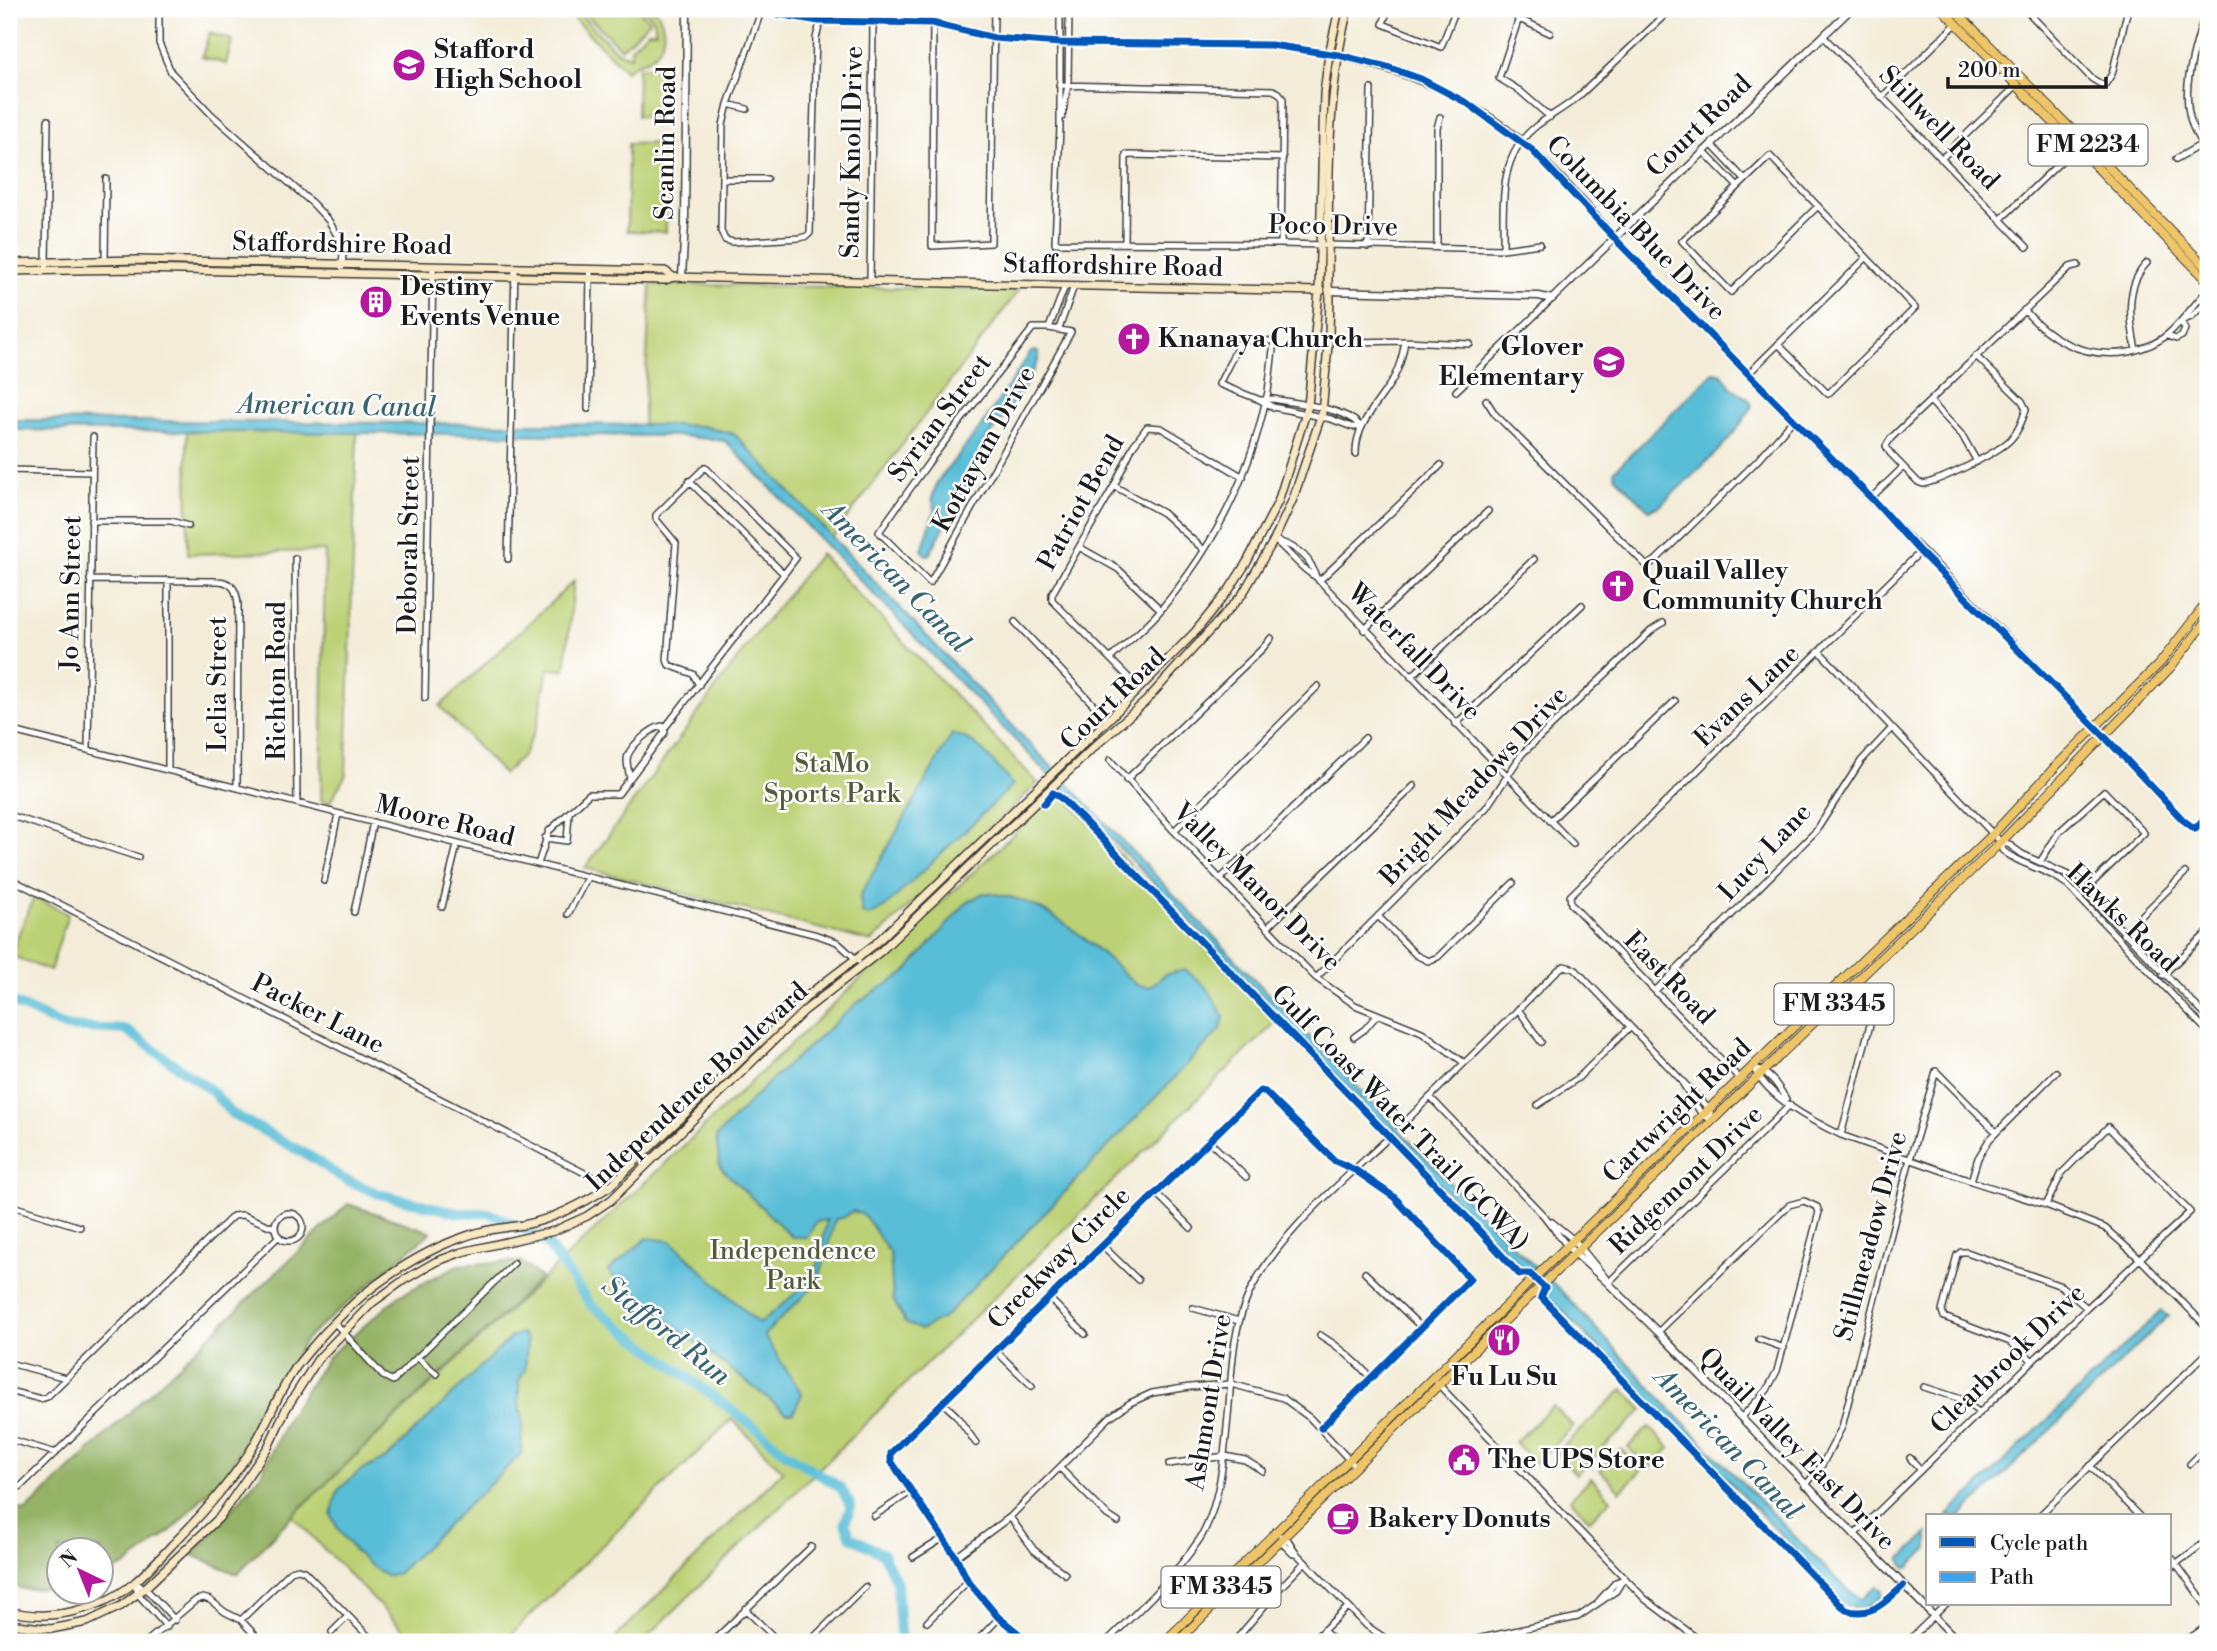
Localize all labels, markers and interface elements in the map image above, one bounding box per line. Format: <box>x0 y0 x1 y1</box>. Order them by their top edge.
place label: Stafford High School <box>434 34 583 96</box>
street label: Sandy Knoll Drive <box>834 45 870 259</box>
school or university icon: Stafford High School <box>390 46 428 84</box>
scale bar <box>1948 46 2105 90</box>
text: 200 m <box>1958 58 2021 84</box>
street label: Stillwell Road <box>1872 59 2006 197</box>
street label: Scanlin Road <box>649 65 683 220</box>
street label: Court Road <box>1640 68 1759 184</box>
road number: FM 2234 <box>2028 125 2148 166</box>
street label: Columbia Blue Drive <box>1539 129 1733 327</box>
street label: Poco Drive <box>1268 209 1398 243</box>
street label: Staffordshire Road <box>232 226 452 262</box>
street label: Staffordshire Road <box>1003 248 1223 284</box>
place label: Destiny Events Venue <box>400 271 560 333</box>
building icon: Destiny Events Venue <box>357 283 395 321</box>
church icon: Knanaya Church <box>1115 320 1153 358</box>
place label: Knanaya Church <box>1158 323 1363 355</box>
place label: Glover Elementary <box>1439 331 1585 393</box>
school or university icon: Glover Elementary <box>1590 343 1628 381</box>
street label: Syrian Street <box>881 348 999 488</box>
street label: Kottayam Drive <box>925 360 1043 538</box>
water label: American Canal <box>234 387 437 425</box>
street label: Patriot Bend <box>1031 430 1131 576</box>
street label: Deborah Street <box>391 455 427 635</box>
water label: American Canal <box>812 491 978 661</box>
street label: Jo Ann Street <box>54 515 88 672</box>
place label: Quail Valley Community Church <box>1642 555 1883 617</box>
church icon: Quail Valley Community Church <box>1599 567 1637 605</box>
street label: Waterfall Drive <box>1340 576 1488 727</box>
street label: Richton Road <box>261 601 293 761</box>
street label: Lelia Street <box>202 616 234 752</box>
street label: Evans Lane <box>1688 638 1806 754</box>
street label: Court Road <box>1054 641 1173 757</box>
street label: Bright Meadows Drive <box>1372 679 1575 893</box>
park label: StaMo Sports Park <box>764 748 902 810</box>
street label: Moore Road <box>372 788 518 854</box>
street label: Valley Manor Drive <box>1165 795 1348 978</box>
street label: Lucy Lane <box>1712 796 1818 908</box>
street label: Hawks Road <box>2059 857 2185 979</box>
street label: East Road <box>1617 925 1722 1032</box>
street label: Packer Lane <box>246 967 390 1061</box>
street label: Independence Boulevard <box>579 976 815 1198</box>
street label: Gulf Coast Water Trail (GCWA) <box>1264 978 1536 1258</box>
road number: FM 3345 <box>1774 984 1894 1024</box>
street label: Cartwright Road <box>1596 1032 1758 1190</box>
street label: Ridgemont Drive <box>1603 1099 1769 1261</box>
street label: Stillmeadow Drive <box>1828 1128 1914 1344</box>
street label: Creekway Circle <box>981 1180 1137 1336</box>
park label: Independence Park <box>710 1235 876 1297</box>
water label: Stafford Run <box>594 1268 738 1394</box>
street label: Clearbrook Drive <box>1924 1277 2092 1441</box>
street label: Ashmont Drive <box>1179 1311 1239 1494</box>
restaurant icon: Fu Lu Su <box>1485 1321 1523 1359</box>
street label: Quail Valley East Drive <box>1692 1341 1902 1557</box>
water label: American Canal <box>1644 1358 1810 1528</box>
place label: Fu Lu Su <box>1451 1361 1557 1393</box>
public building icon: The UPS Store <box>1445 1441 1483 1479</box>
place label: The UPS Store <box>1488 1444 1665 1476</box>
cafe icon: Bakery Donuts <box>1324 1500 1362 1538</box>
place label: Bakery Donuts <box>1368 1503 1551 1535</box>
legend <box>1926 1514 2172 1606</box>
text: Cycle path <box>1990 1531 2089 1557</box>
north arrow <box>46 1536 116 1606</box>
text: N <box>55 1545 83 1573</box>
text: Path <box>1990 1565 2035 1591</box>
road number: FM 3345 <box>1162 1567 1280 1608</box>

